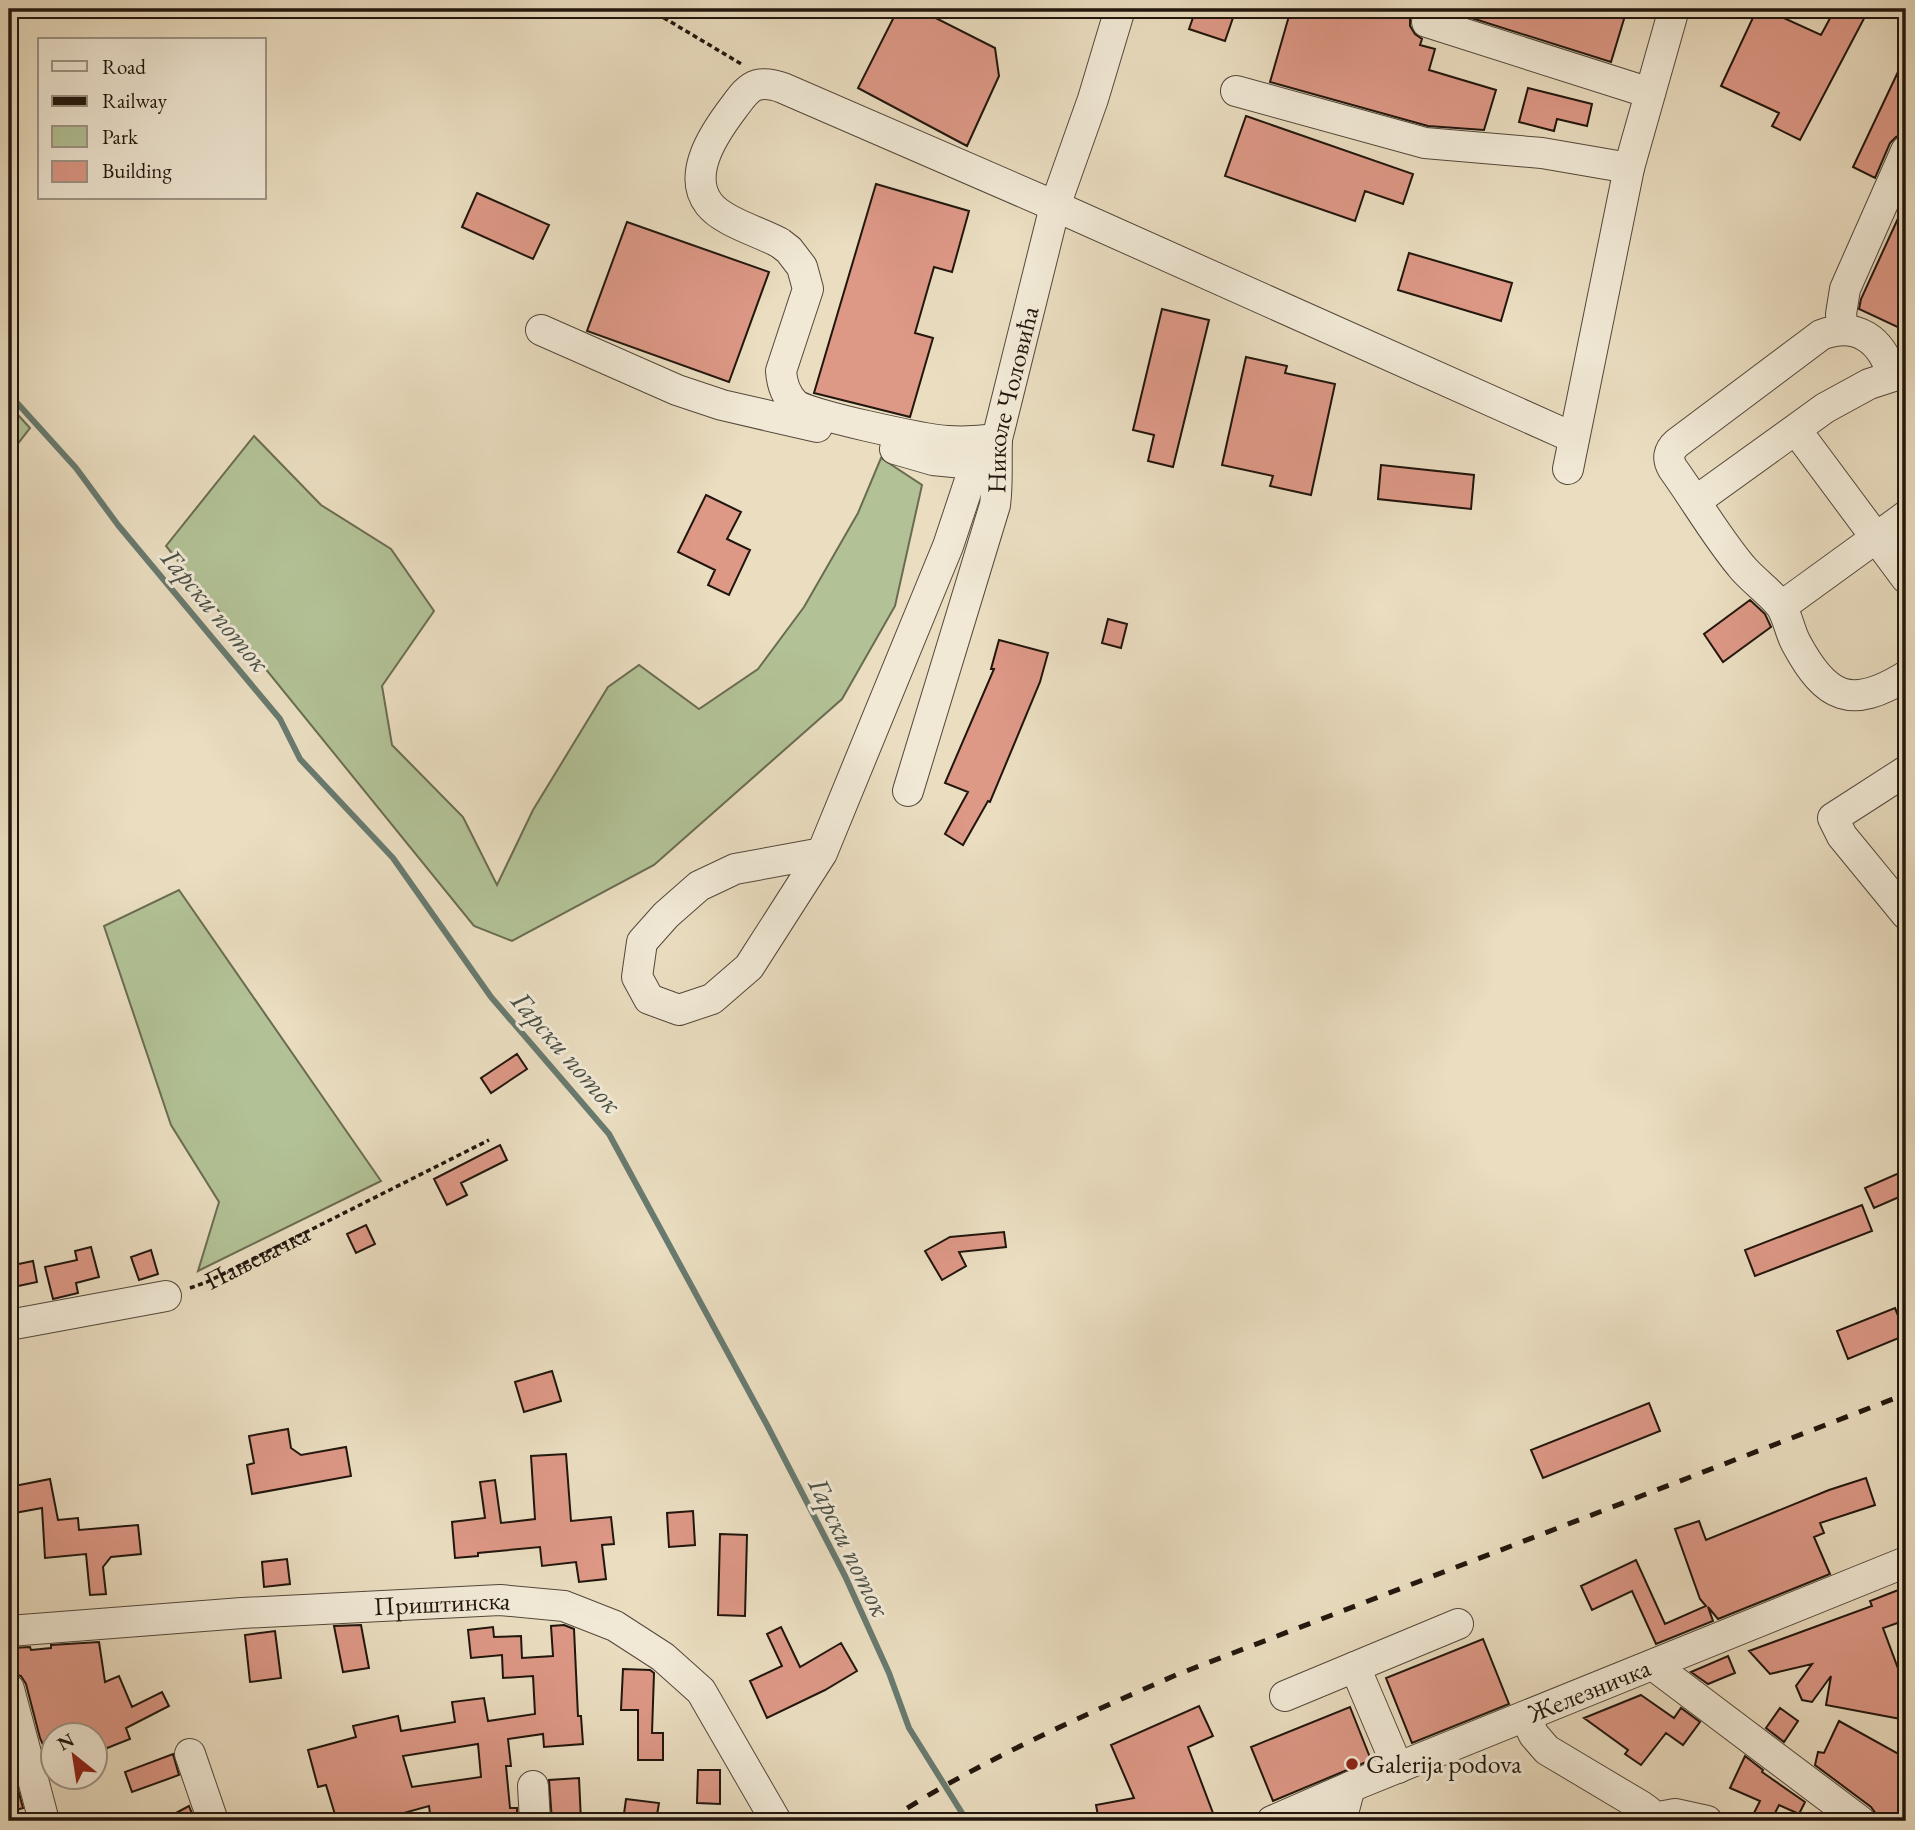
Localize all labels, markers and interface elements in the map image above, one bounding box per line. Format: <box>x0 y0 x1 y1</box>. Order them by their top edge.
legend <box>38 38 266 200</box>
text: Road <box>102 53 146 80</box>
text: Railway <box>102 87 168 114</box>
text: Park <box>102 123 139 150</box>
text: Building <box>102 157 172 184</box>
street label: Николе Чоловића <box>979 302 1047 494</box>
water label: Гарски поток <box>153 540 279 680</box>
water label: Гарски поток <box>503 982 631 1121</box>
street label: Пањевачка <box>199 1216 316 1298</box>
water label: Гарски поток <box>800 1470 900 1623</box>
street label: Приштинска <box>373 1583 513 1623</box>
street label: Железничка <box>1522 1650 1656 1731</box>
north arrow <box>38 1722 108 1792</box>
text: N <box>53 1727 79 1756</box>
place label: Galerija podova <box>1366 1747 1522 1781</box>
marker: Galerija podova <box>1344 1756 1360 1772</box>

